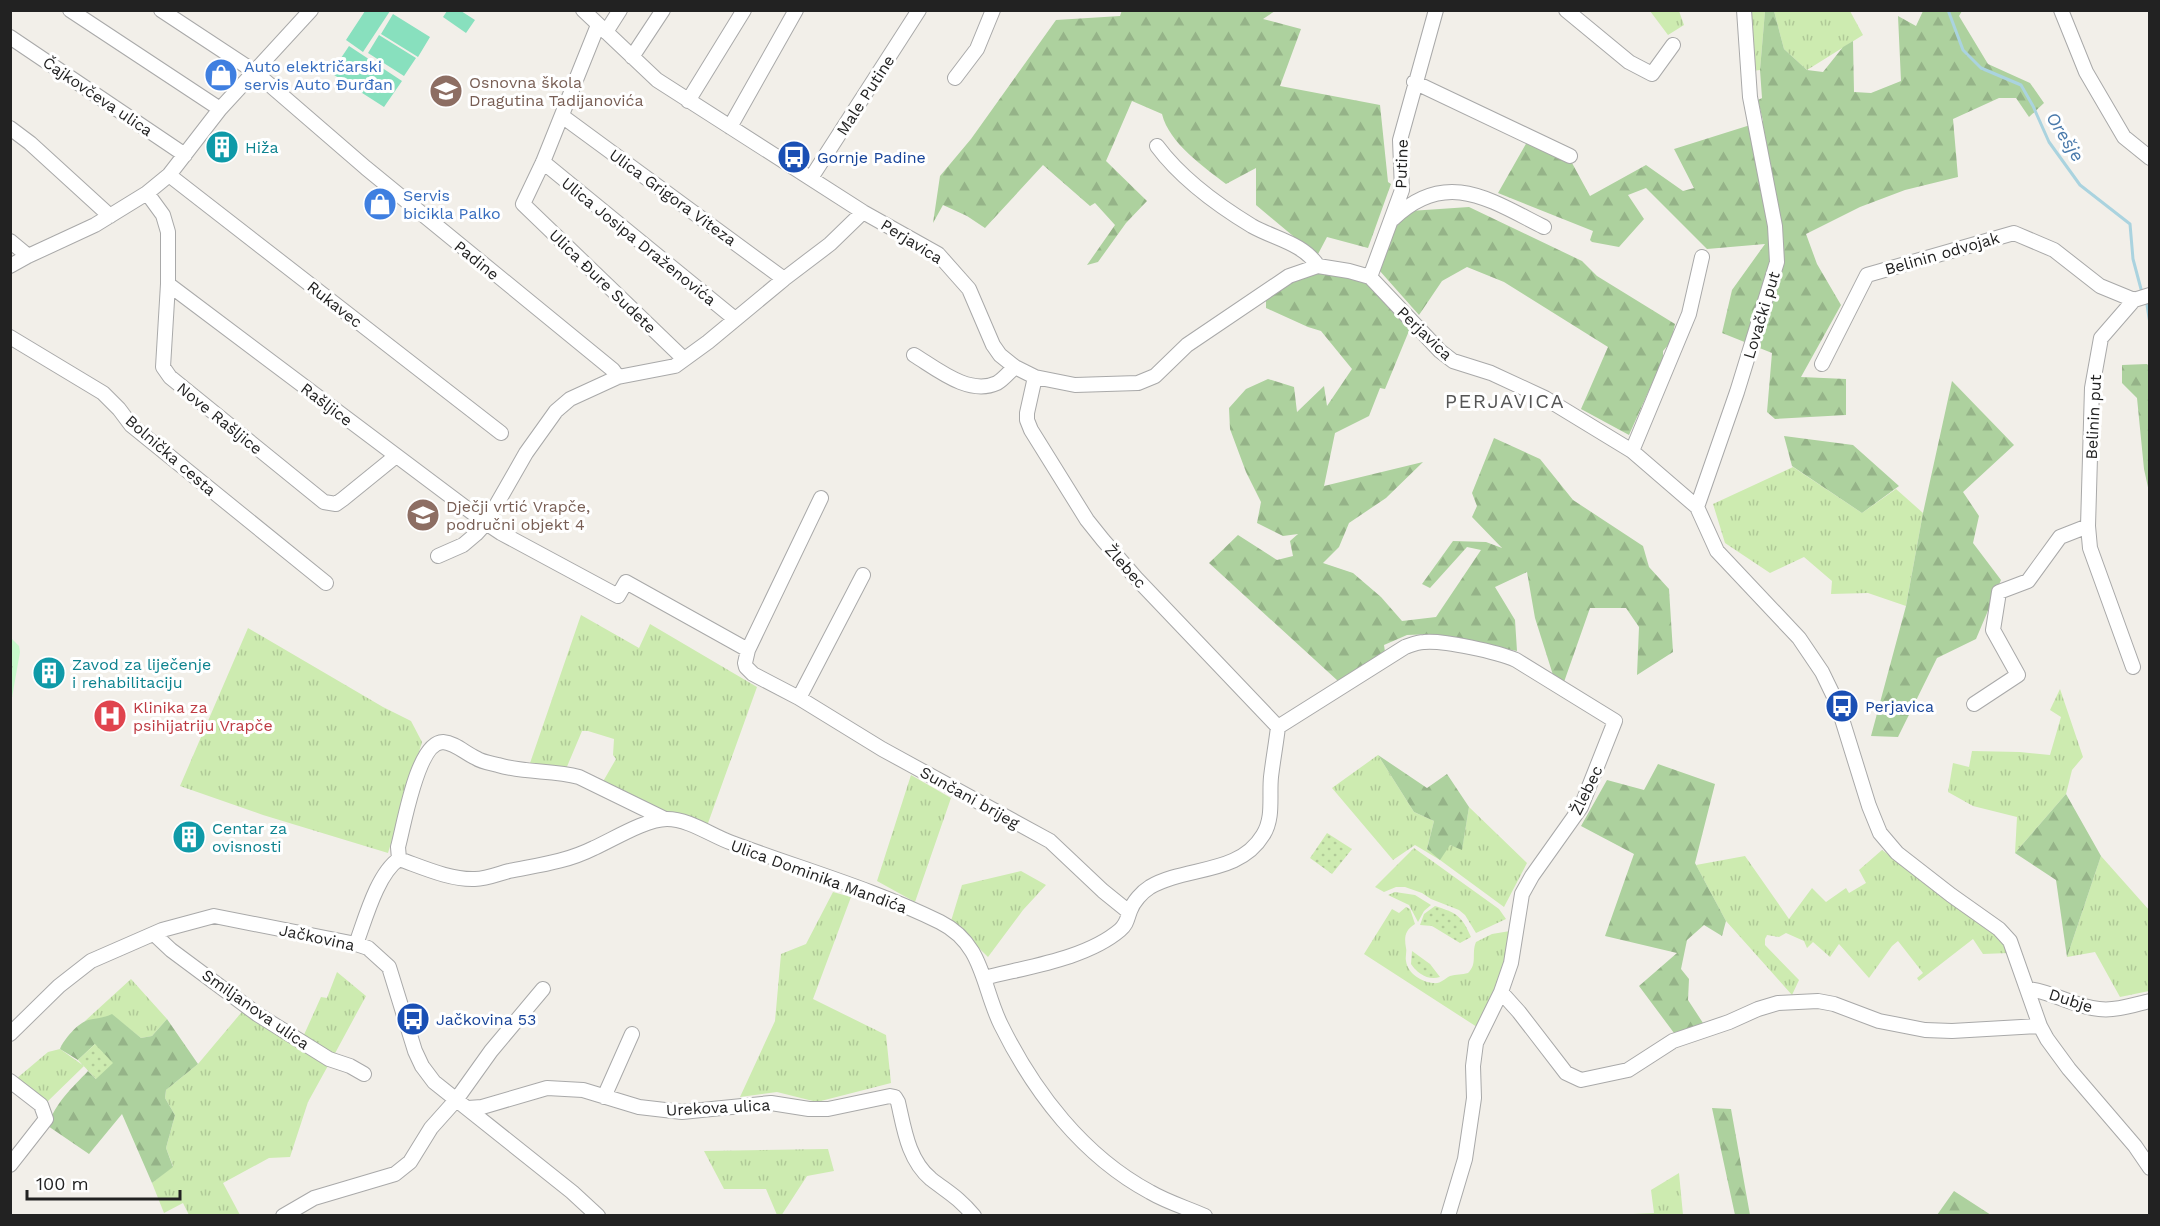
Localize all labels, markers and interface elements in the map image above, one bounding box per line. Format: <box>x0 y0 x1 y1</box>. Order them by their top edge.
street label: Male Putine <box>832 52 898 139</box>
street label: Čajkovčeva ulica <box>39 53 156 140</box>
shop icon: Auto električarski servis Auto Đurđan <box>203 57 239 93</box>
place label: Auto električarski servis Auto Đurđan <box>244 57 393 94</box>
school or university icon: Osnovna škola Dragutina Tadijanovića <box>428 73 464 109</box>
place label: Osnovna škola Dragutina Tadijanovića <box>469 73 644 110</box>
water label: Orešje <box>2042 108 2089 165</box>
building icon: Hiža <box>204 129 240 165</box>
place label: Hiža <box>245 138 279 157</box>
bus stop icon: Gornje Padine <box>776 139 812 175</box>
street label: Putine <box>1391 139 1412 189</box>
street label: Ulica Grigora Viteza <box>606 145 740 250</box>
place label: Gornje Padine <box>817 148 926 167</box>
street label: Ulica Josipa Draženovića <box>558 173 720 310</box>
shop icon: Servis bicikla Palko <box>362 186 398 222</box>
place label: Servis bicikla Palko <box>403 186 501 223</box>
street label: Perjavica <box>877 215 946 268</box>
street label: Ulica Đure Sudete <box>545 226 660 337</box>
street label: Belinin odvojak <box>1883 228 2002 279</box>
street label: Padine <box>450 237 503 284</box>
street label: Lovački put <box>1739 269 1784 361</box>
street label: Rukavec <box>303 277 366 332</box>
street label: Perjavica <box>1393 303 1456 364</box>
street label: Belinin put <box>2082 374 2105 460</box>
street label: Nove Rašljice <box>173 378 266 458</box>
street label: Rašljice <box>297 379 356 430</box>
district label: PERJAVICA <box>1445 389 1565 413</box>
street label: Bolnička cesta <box>122 411 220 500</box>
school or university icon: Dječji vrtić Vrapče, područni objekt 4 <box>405 497 441 533</box>
place label: Dječji vrtić Vrapče, područni objekt 4 <box>446 497 590 534</box>
street label: Žlebec <box>1101 540 1150 592</box>
building icon: Zavod za liječenje i rehabilitaciju <box>31 655 67 691</box>
place label: Zavod za liječenje i rehabilitaciju <box>72 655 211 692</box>
bus stop icon: Perjavica <box>1824 688 1860 724</box>
place label: Perjavica <box>1865 697 1934 716</box>
hospital icon: Klinika za psihijatriju Vrapče <box>92 698 128 734</box>
place label: Klinika za psihijatriju Vrapče <box>133 698 273 735</box>
street label: Sunčani brijeg <box>917 762 1023 833</box>
street label: Žlebec <box>1566 762 1606 818</box>
building icon: Centar za ovisnosti <box>171 819 207 855</box>
place label: Centar za ovisnosti <box>212 819 287 856</box>
street label: Ulica Dominika Mandića <box>728 836 910 917</box>
street label: Jačkovina <box>277 920 356 955</box>
street label: Smiljanova ulica <box>198 965 313 1054</box>
street label: Dubje <box>2047 984 2095 1016</box>
bus stop icon: Jačkovina 53 <box>395 1001 431 1037</box>
place label: Jačkovina 53 <box>436 1010 536 1029</box>
street label: Urekova ulica <box>665 1095 771 1120</box>
scale bar <box>27 1163 180 1201</box>
text: 100 m <box>36 1173 89 1194</box>

